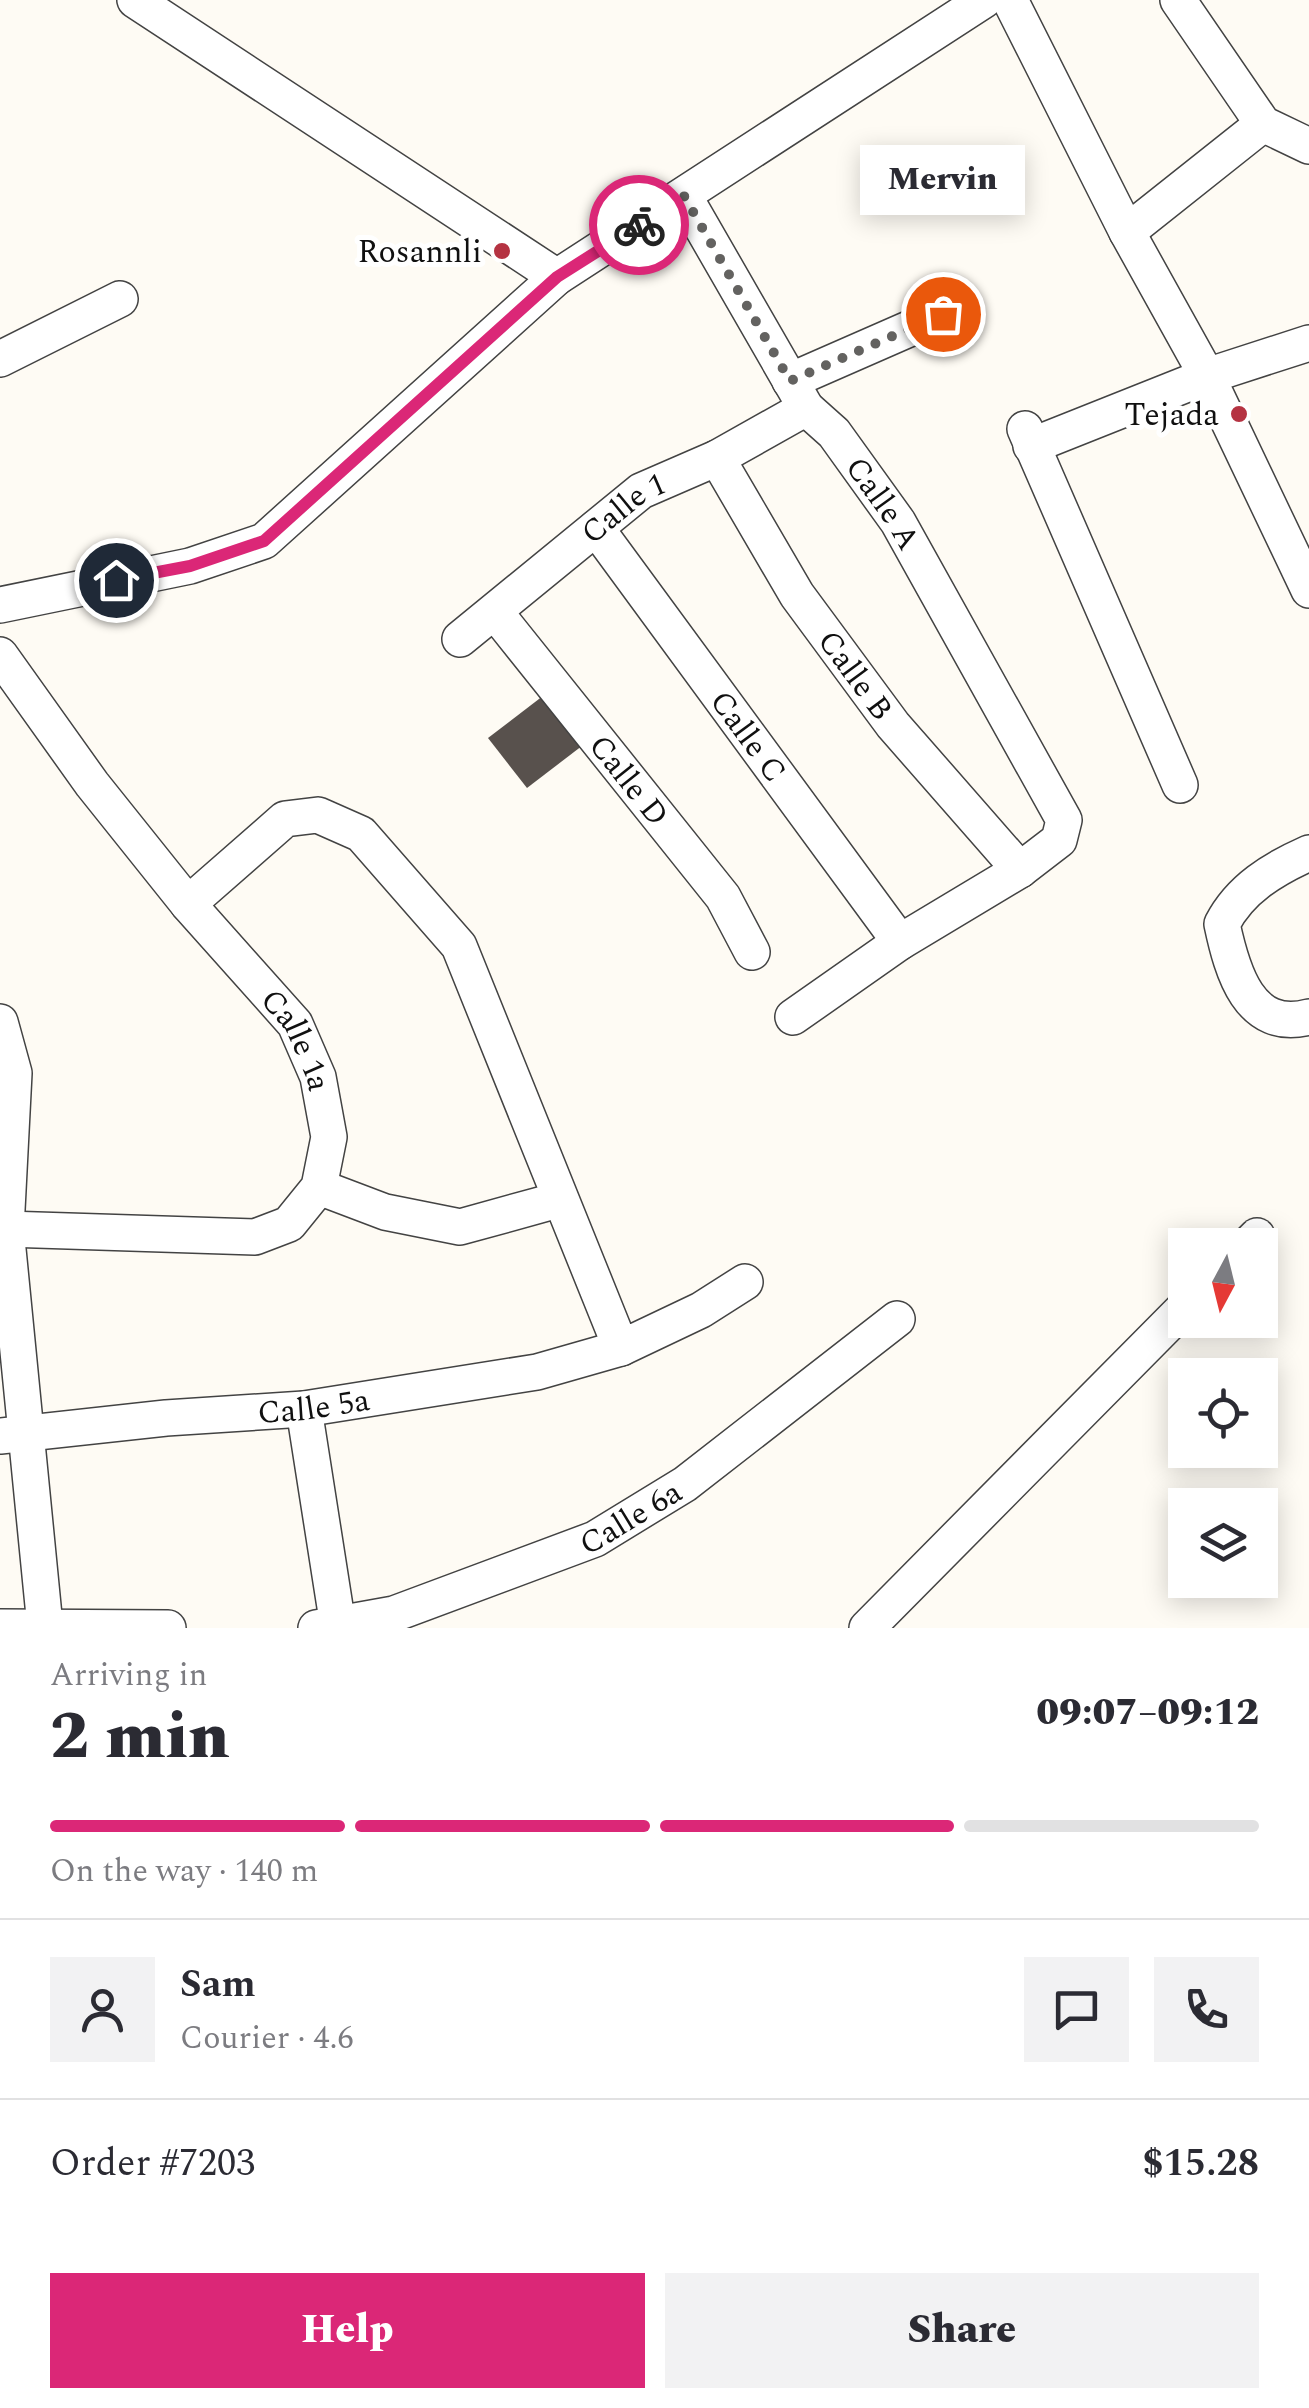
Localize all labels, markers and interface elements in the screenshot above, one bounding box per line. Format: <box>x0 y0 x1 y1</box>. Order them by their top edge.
callout: Mervin <box>860 144 1026 214</box>
text: Mervin <box>888 155 997 204</box>
courier <box>589 175 689 275</box>
icon: bike <box>612 198 667 253</box>
place label: Rosannli <box>357 228 482 277</box>
marker: Rosannli <box>491 240 513 262</box>
pin <box>901 272 986 357</box>
icon: bag <box>916 287 971 342</box>
place label: Tejada <box>1124 391 1219 440</box>
marker: Tejada <box>1228 403 1250 425</box>
street label: Calle A <box>832 447 932 560</box>
street label: Calle 1 <box>570 460 674 557</box>
pin <box>74 538 159 623</box>
icon: home <box>89 553 144 608</box>
street label: Calle B <box>805 620 905 731</box>
street label: Calle C <box>697 680 798 793</box>
street label: Calle D <box>576 724 680 837</box>
street label: Calle 1a <box>248 978 343 1096</box>
north arrow <box>1168 1228 1278 1338</box>
map controls <box>1168 1228 1278 1598</box>
button: locate <box>1168 1358 1278 1468</box>
street label: Calle 5a <box>256 1376 374 1438</box>
street label: Calle 6a <box>573 1468 692 1569</box>
button: layers <box>1168 1488 1278 1598</box>
text: Arriving in <box>50 1651 207 1700</box>
text: 09:07–09:12 <box>1036 1684 1259 1742</box>
text: 2 min <box>50 1688 230 1787</box>
text: On the way · 140 m <box>50 1847 318 1896</box>
text: Sam <box>180 1956 256 2014</box>
button: person <box>50 1957 155 2062</box>
button: chat <box>1024 1957 1129 2062</box>
button: phone <box>1154 1957 1259 2062</box>
text: Courier · 4.6 <box>180 2014 353 2063</box>
text: Order #7203 <box>50 2135 255 2193</box>
text: $15.28 <box>1142 2135 1259 2193</box>
button: Help <box>50 2273 645 2388</box>
button: Share <box>665 2273 1259 2388</box>

